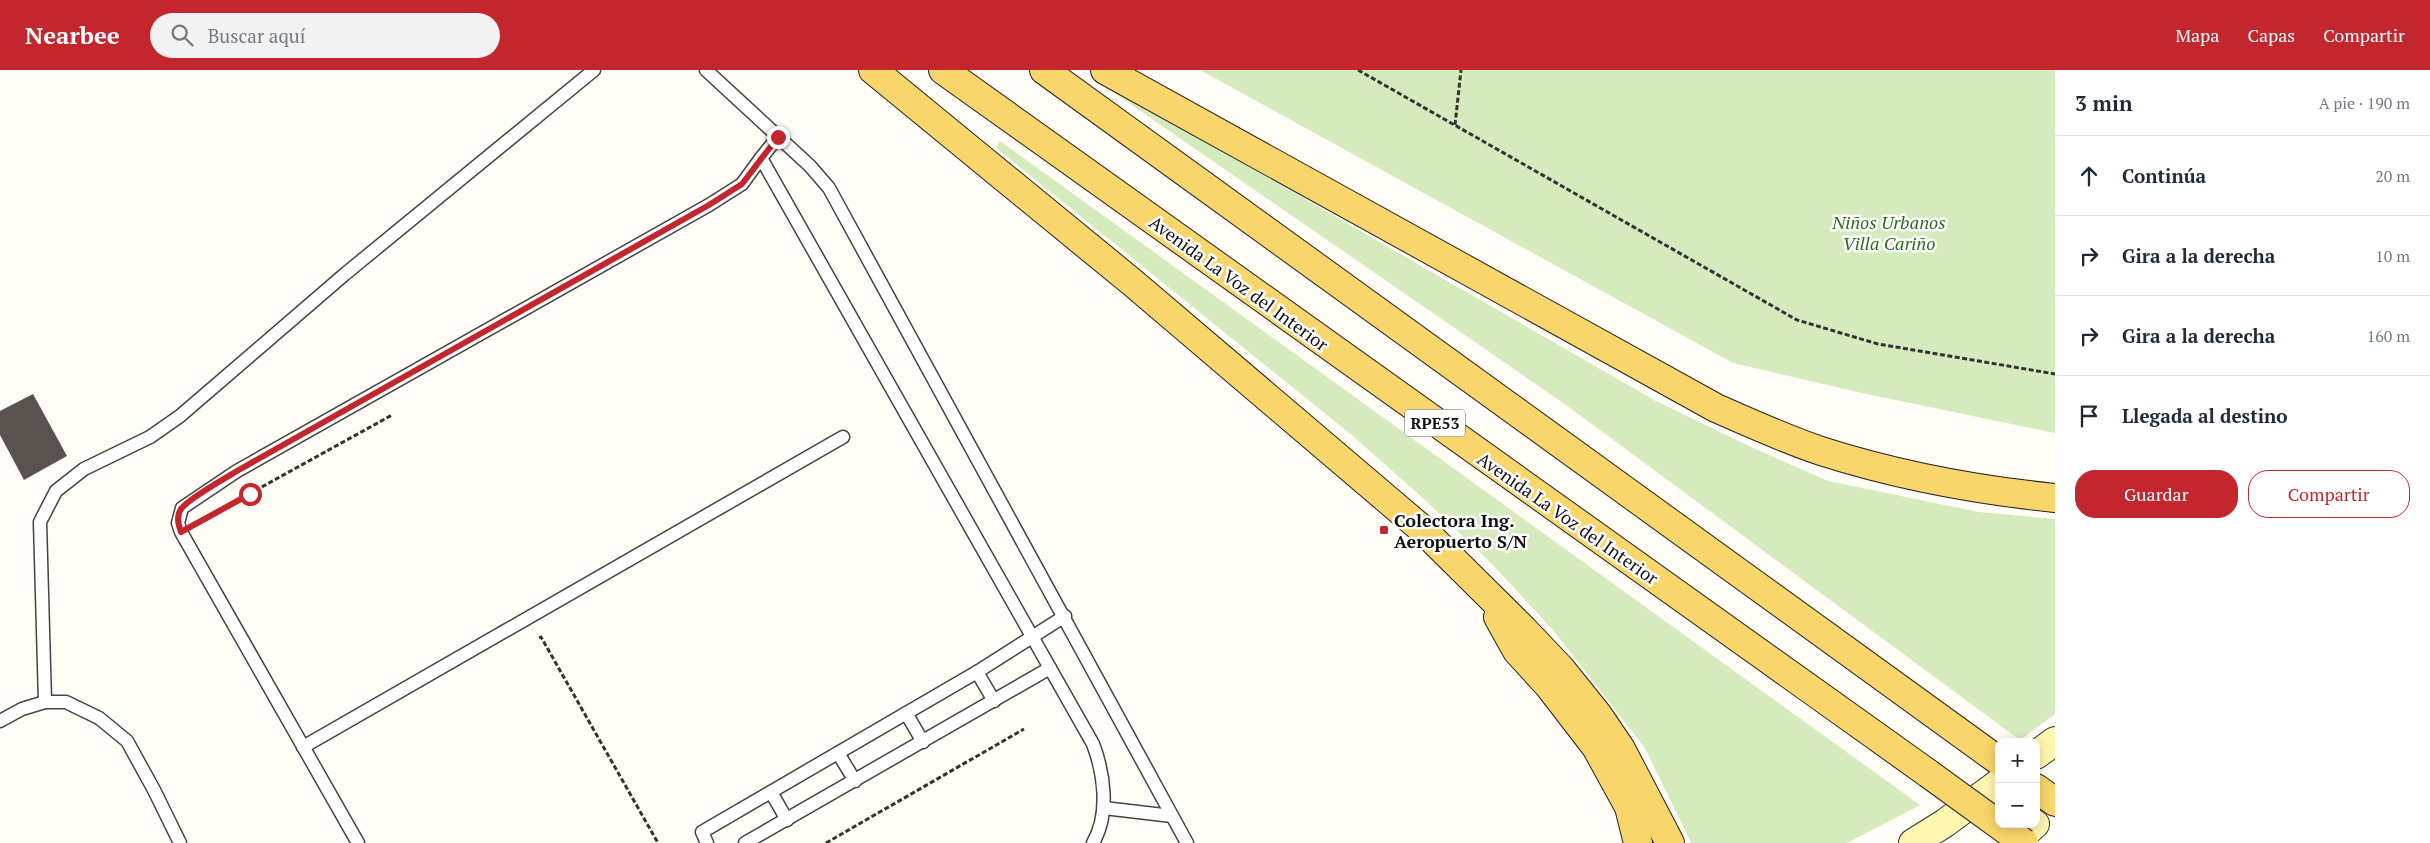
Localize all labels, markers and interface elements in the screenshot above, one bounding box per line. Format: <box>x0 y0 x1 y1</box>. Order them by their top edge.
search box <box>150 13 500 58</box>
text: Nearbee <box>25 19 120 51</box>
icon: search <box>168 21 196 49</box>
text: Buscar aquí <box>208 23 306 48</box>
text: Mapa <box>2175 23 2219 47</box>
text: Capas <box>2247 23 2295 47</box>
text: Compartir <box>2323 23 2405 47</box>
text: 3 min <box>2075 89 2132 117</box>
text: A pie · 190 m <box>2319 92 2410 114</box>
route end <box>767 126 790 149</box>
icon: ahead <box>2075 162 2103 190</box>
text: Continúa <box>2122 163 2206 188</box>
text: 20 m <box>2375 165 2410 187</box>
street label: Avenida La Voz del Interior <box>1145 210 1333 356</box>
park label: Niños Urbanos Villa Cariño <box>1831 210 1946 255</box>
icon: right <box>2075 242 2103 270</box>
text: Gira a la derecha <box>2122 243 2275 268</box>
text: 10 m <box>2375 245 2410 267</box>
icon: right <box>2075 322 2103 350</box>
text: Gira a la derecha <box>2122 323 2275 348</box>
text: 160 m <box>2367 325 2410 347</box>
icon: arrive <box>2075 402 2103 430</box>
text: Llegada al destino <box>2122 403 2288 428</box>
road number: RPE53 <box>1405 409 1465 436</box>
street label: Avenida La Voz del Interior <box>1473 446 1663 590</box>
button: Guardar <box>2075 470 2238 518</box>
button: Compartir <box>2248 470 2410 518</box>
route start <box>239 483 262 506</box>
place label: Colectora Ing. Aeropuerto S/N <box>1394 508 1527 553</box>
marker: Colectora Ing. Aeropuerto S/N <box>1378 524 1390 536</box>
map controls <box>1995 738 2040 828</box>
button: + <box>1995 738 2040 783</box>
button: − <box>1995 783 2040 828</box>

